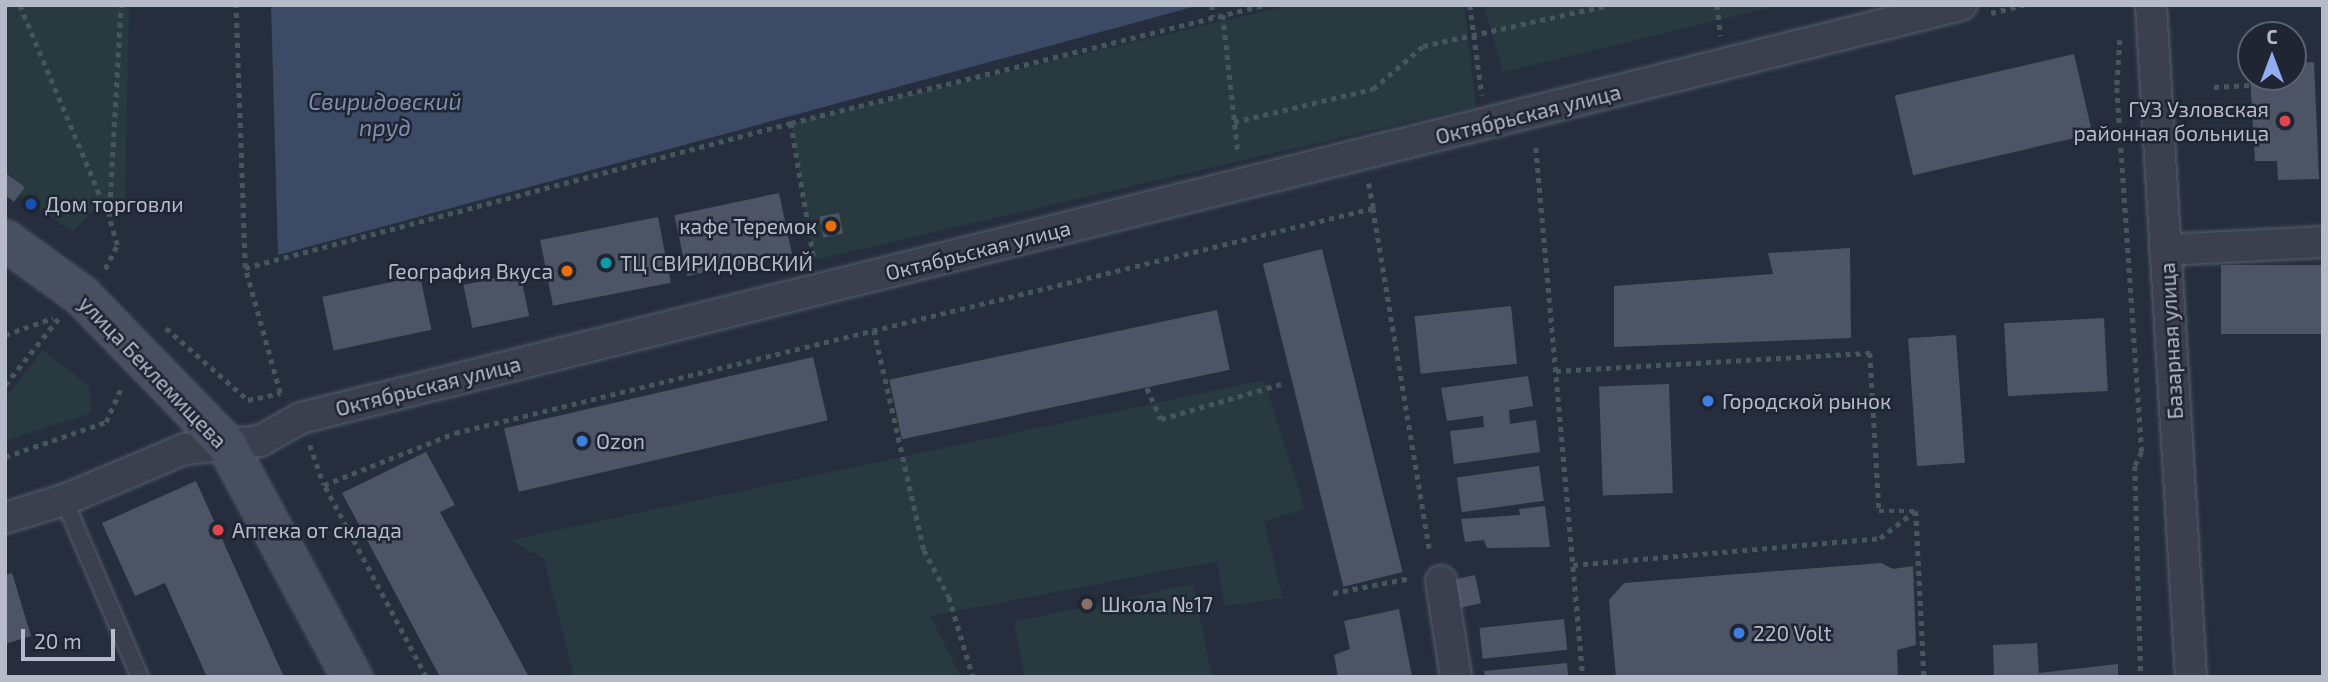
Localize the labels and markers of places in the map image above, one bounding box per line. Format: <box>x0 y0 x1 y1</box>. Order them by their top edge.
place label: ГУЗ Узловская районная больница <box>2074 96 2269 146</box>
marker: ГУЗ Узловская районная больница <box>2275 111 2295 131</box>
place label: Дом торговли <box>45 191 184 217</box>
marker: Дом торговли <box>23 196 39 212</box>
place label: кафе Теремок <box>679 213 817 239</box>
marker: кафе Теремок <box>823 218 839 234</box>
place label: ТЦ СВИРИДОВСКИЙ <box>620 250 813 276</box>
marker: ТЦ СВИРИДОВСКИЙ <box>598 255 614 271</box>
place label: География Вкуса <box>388 258 553 284</box>
marker: География Вкуса <box>559 263 575 279</box>
place label: Городской рынок <box>1722 388 1891 414</box>
marker: Городской рынок <box>1700 393 1716 409</box>
place label: Ozon <box>596 428 645 454</box>
marker: Ozon <box>574 433 590 449</box>
place label: Аптека от склада <box>232 517 402 543</box>
marker: Аптека от склада <box>210 522 226 538</box>
place label: Школа №17 <box>1101 591 1213 617</box>
marker: Школа №17 <box>1079 596 1095 612</box>
place label: 220 Volt <box>1753 620 1832 646</box>
marker: 220 Volt <box>1731 625 1747 641</box>

